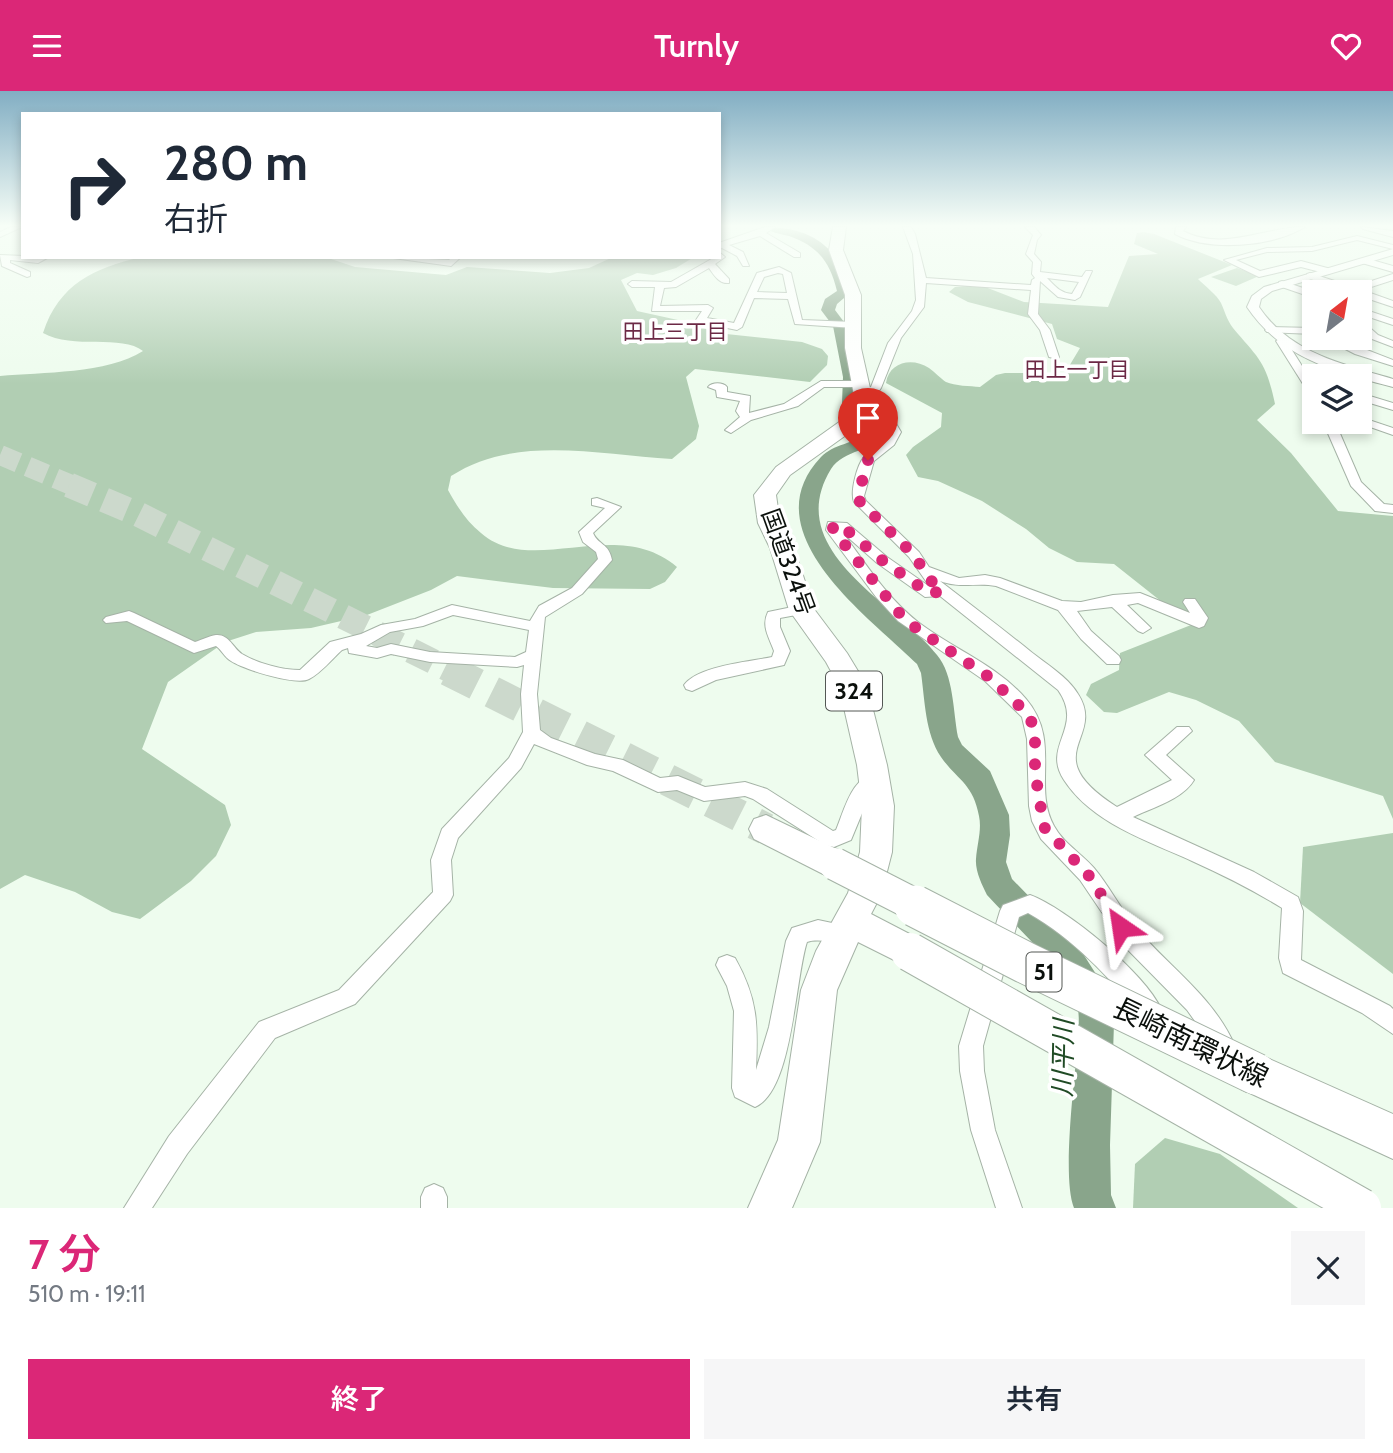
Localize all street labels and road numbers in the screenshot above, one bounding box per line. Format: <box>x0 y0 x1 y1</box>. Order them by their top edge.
street label: 国道324号 <box>756 505 821 619</box>
road number: 324 <box>826 671 882 711</box>
road number: 51 <box>1026 953 1062 991</box>
street label: 長崎南環状線 <box>1108 990 1274 1094</box>

